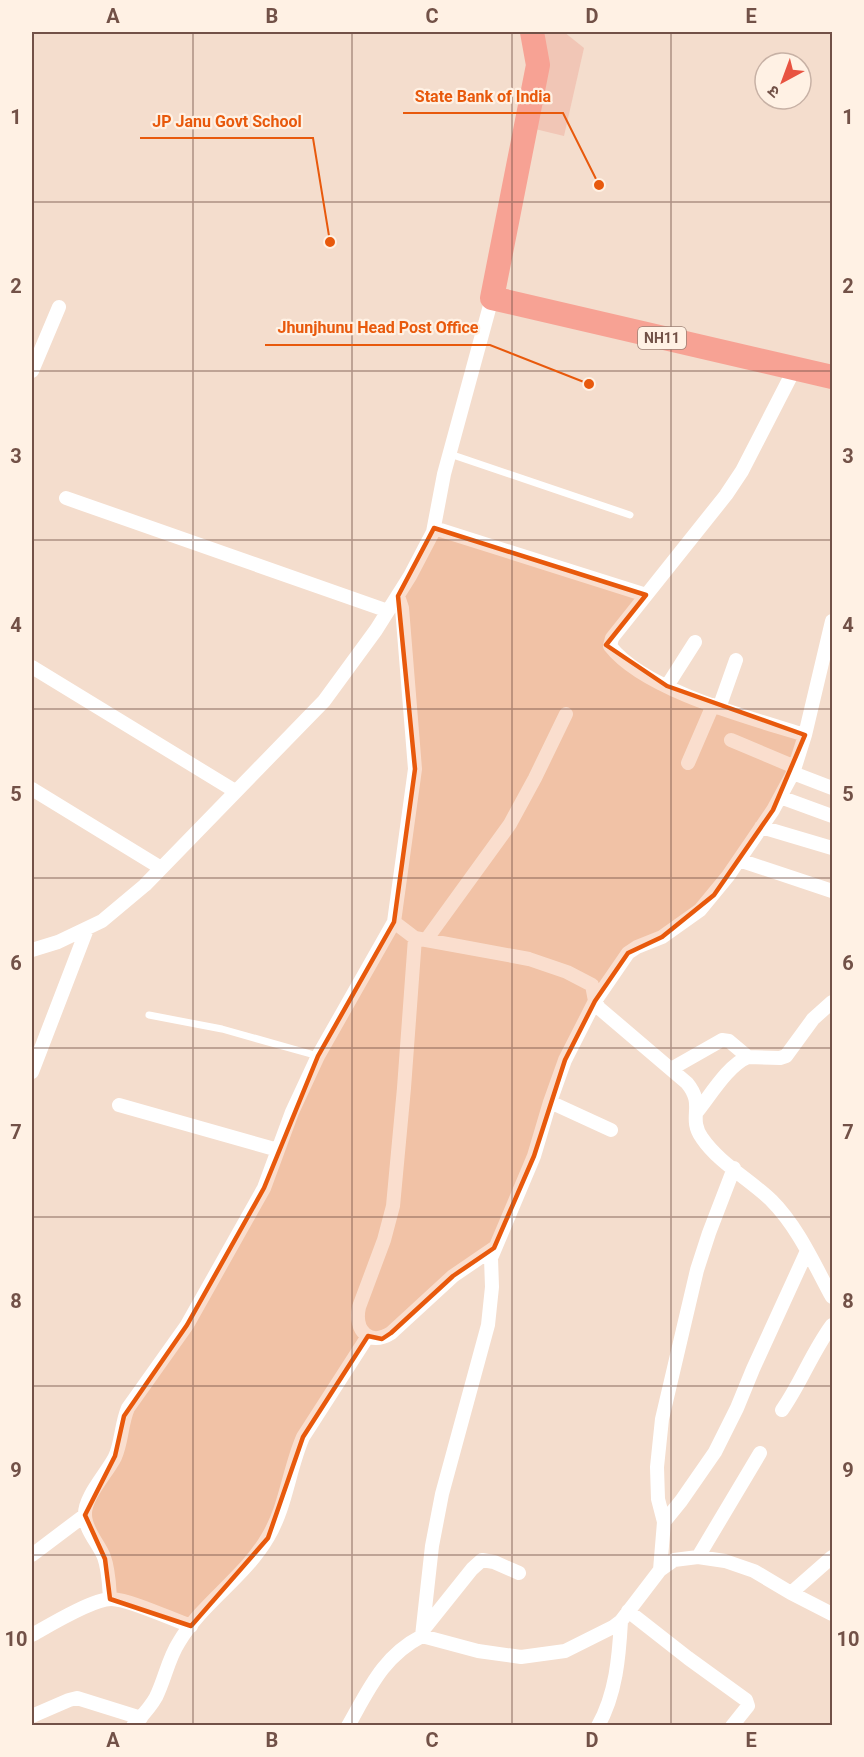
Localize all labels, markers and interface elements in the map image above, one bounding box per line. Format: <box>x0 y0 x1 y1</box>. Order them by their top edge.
text: A <box>106 4 120 28</box>
text: B <box>266 4 278 28</box>
text: C <box>425 4 439 28</box>
text: D <box>586 4 599 28</box>
text: E <box>745 4 757 28</box>
north arrow <box>753 51 813 111</box>
callout: State Bank of India <box>403 79 563 113</box>
text: उ <box>763 81 783 102</box>
text: State Bank of India <box>415 87 552 106</box>
callout: JP Janu Govt School <box>140 104 313 138</box>
text: 1 <box>10 105 22 129</box>
text: 1 <box>842 105 854 129</box>
text: JP Janu Govt School <box>152 112 302 131</box>
text: 2 <box>10 274 22 298</box>
text: 2 <box>842 274 854 298</box>
callout: Jhunjhunu Head Post Office <box>265 311 490 345</box>
text: Jhunjhunu Head Post Office <box>277 318 479 337</box>
road number: NH11 <box>638 327 686 349</box>
text: 3 <box>10 444 22 468</box>
text: 3 <box>842 444 854 468</box>
text: 4 <box>10 613 22 637</box>
text: 4 <box>842 613 854 637</box>
text: 5 <box>10 782 22 806</box>
text: 5 <box>842 782 854 806</box>
text: 6 <box>10 951 22 975</box>
text: 6 <box>842 951 854 975</box>
text: 7 <box>10 1120 22 1144</box>
text: 7 <box>842 1120 854 1144</box>
text: 8 <box>10 1289 22 1313</box>
text: 8 <box>842 1289 854 1313</box>
text: 9 <box>10 1458 22 1482</box>
text: 9 <box>842 1458 854 1482</box>
text: 10 <box>5 1627 27 1651</box>
text: 10 <box>837 1627 859 1651</box>
text: A <box>106 1728 120 1752</box>
text: B <box>266 1728 278 1752</box>
text: C <box>425 1728 439 1752</box>
text: D <box>586 1728 599 1752</box>
text: E <box>745 1728 757 1752</box>

